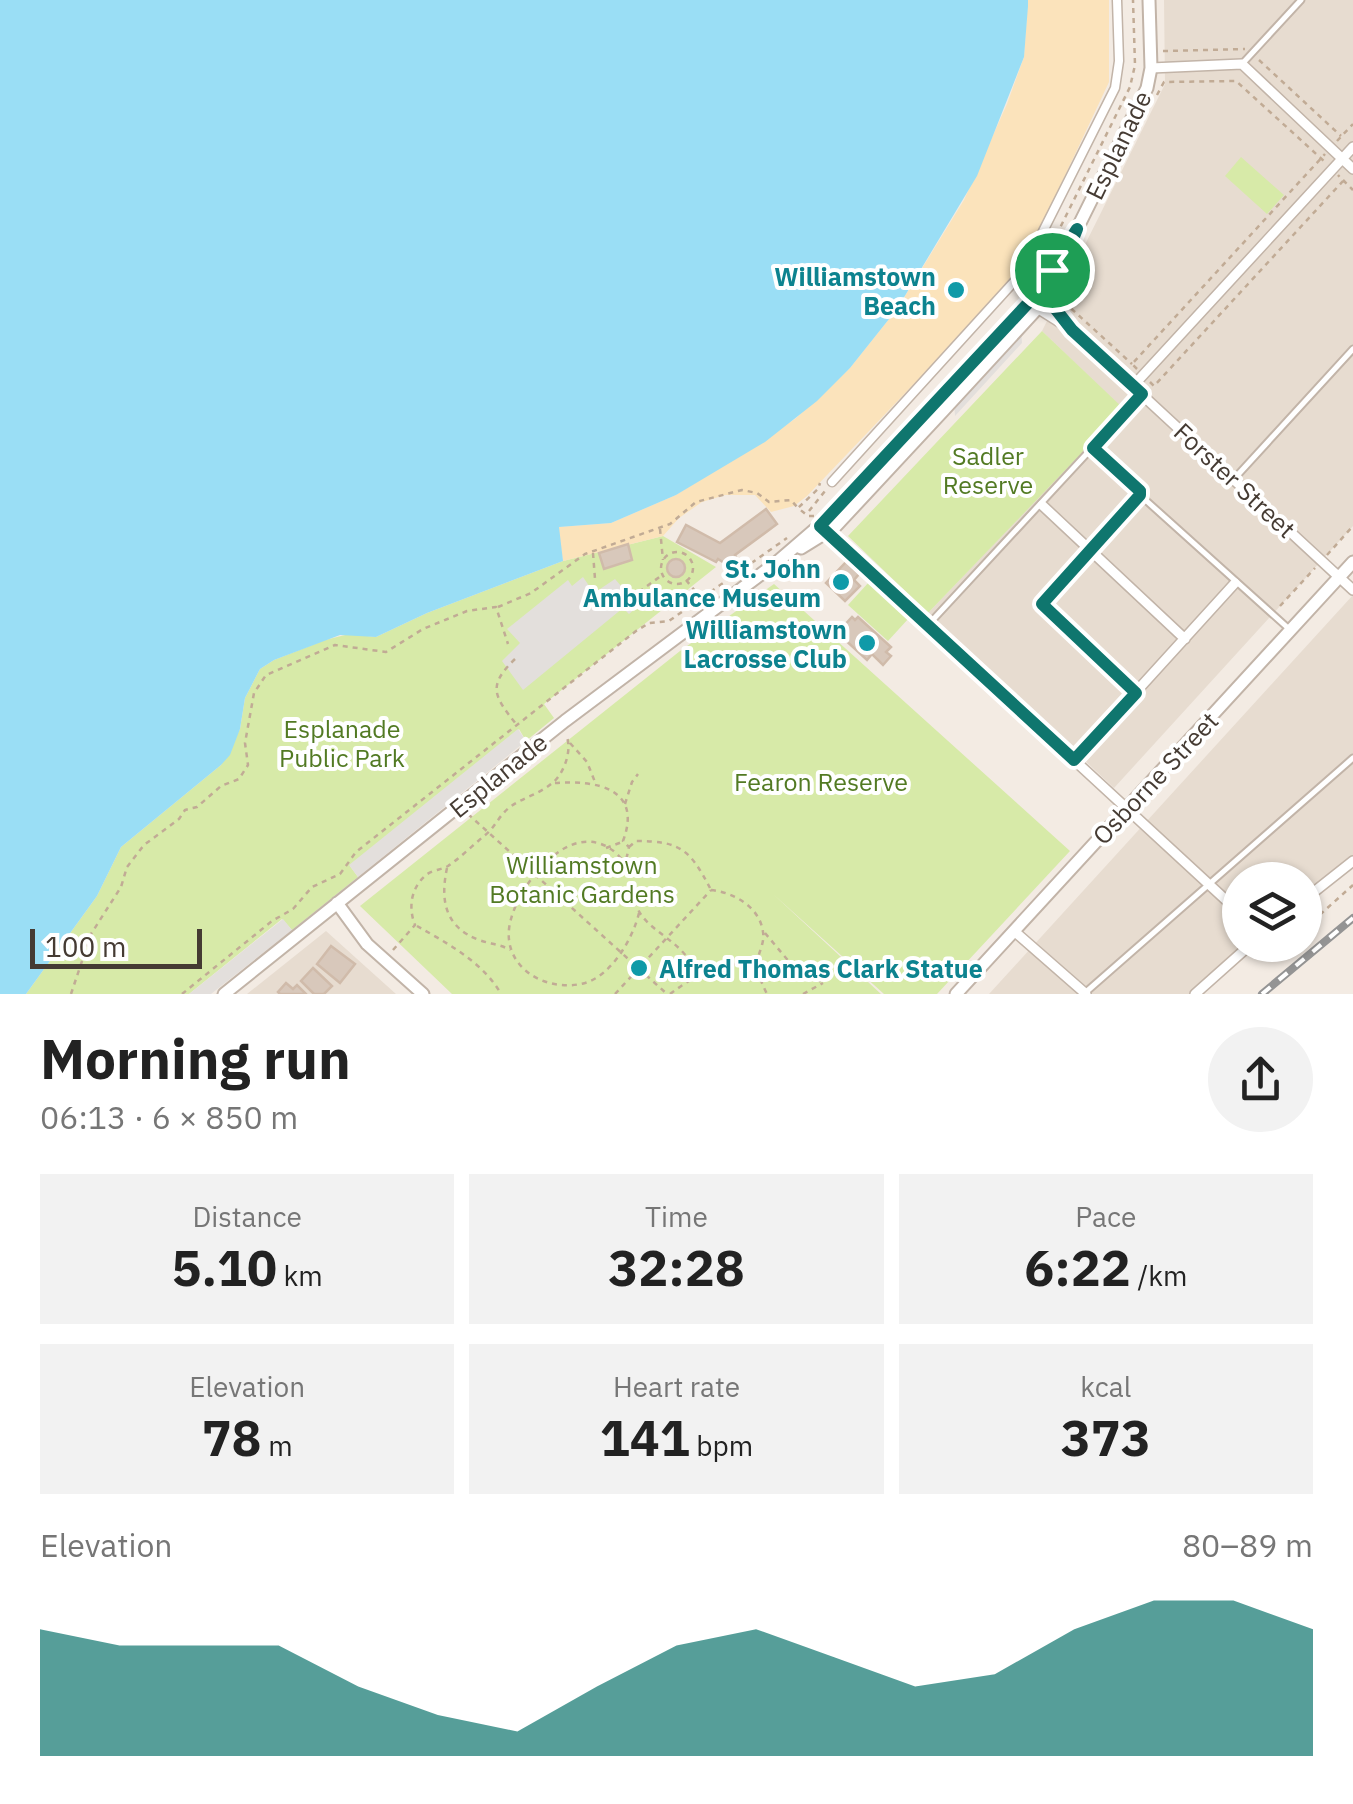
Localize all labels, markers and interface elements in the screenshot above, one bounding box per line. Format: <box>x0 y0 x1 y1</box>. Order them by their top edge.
street label: Esplanade <box>1077 85 1159 205</box>
pin <box>1010 228 1095 313</box>
icon: arrive <box>1025 243 1080 298</box>
place label: Williamstown Beach <box>774 260 936 322</box>
marker: Williamstown Beach <box>945 279 967 301</box>
street label: Forster Street <box>1167 415 1303 545</box>
park label: Sadler Reserve <box>943 439 1033 501</box>
place label: St. John Ambulance Museum <box>583 552 821 614</box>
marker: St. John Ambulance Museum <box>830 571 852 593</box>
place label: Williamstown Lacrosse Club <box>683 613 847 675</box>
marker: Williamstown Lacrosse Club <box>856 632 878 654</box>
street label: Osborne Street <box>1085 705 1225 851</box>
park label: Esplanade Public Park <box>279 712 405 774</box>
street label: Esplanade <box>442 725 554 825</box>
park label: Fearon Reserve <box>734 765 908 798</box>
park label: Williamstown Botanic Gardens <box>489 848 675 910</box>
map controls <box>1222 862 1322 962</box>
button: layers <box>1222 862 1322 962</box>
scale bar <box>30 924 202 968</box>
text: 100 m <box>45 928 126 965</box>
place label: Alfred Thomas Clark Statue <box>659 952 983 985</box>
marker: Alfred Thomas Clark Statue <box>628 957 650 979</box>
text: Morning run <box>40 1023 351 1094</box>
button: share <box>1208 1027 1313 1132</box>
text: 06:13 · 6 × 850 m <box>40 1096 298 1138</box>
text: Distance <box>193 1198 302 1235</box>
text: Time <box>645 1198 708 1235</box>
text: Pace <box>1075 1198 1136 1235</box>
text: 5.10 <box>172 1235 277 1300</box>
text: 32:28 <box>608 1235 745 1300</box>
text: 6:22 <box>1024 1235 1131 1300</box>
text: km <box>277 1257 323 1294</box>
text: /km <box>1131 1257 1187 1294</box>
text: Elevation <box>189 1368 305 1405</box>
text: Heart rate <box>613 1368 740 1405</box>
text: kcal <box>1080 1368 1131 1405</box>
text: 78 <box>202 1405 262 1470</box>
text: 141 <box>600 1405 690 1470</box>
text: 373 <box>1061 1405 1151 1470</box>
text: m <box>262 1427 293 1464</box>
text: bpm <box>690 1427 753 1464</box>
text: Elevation <box>40 1524 173 1566</box>
text: 80–89 m <box>1182 1524 1313 1566</box>

